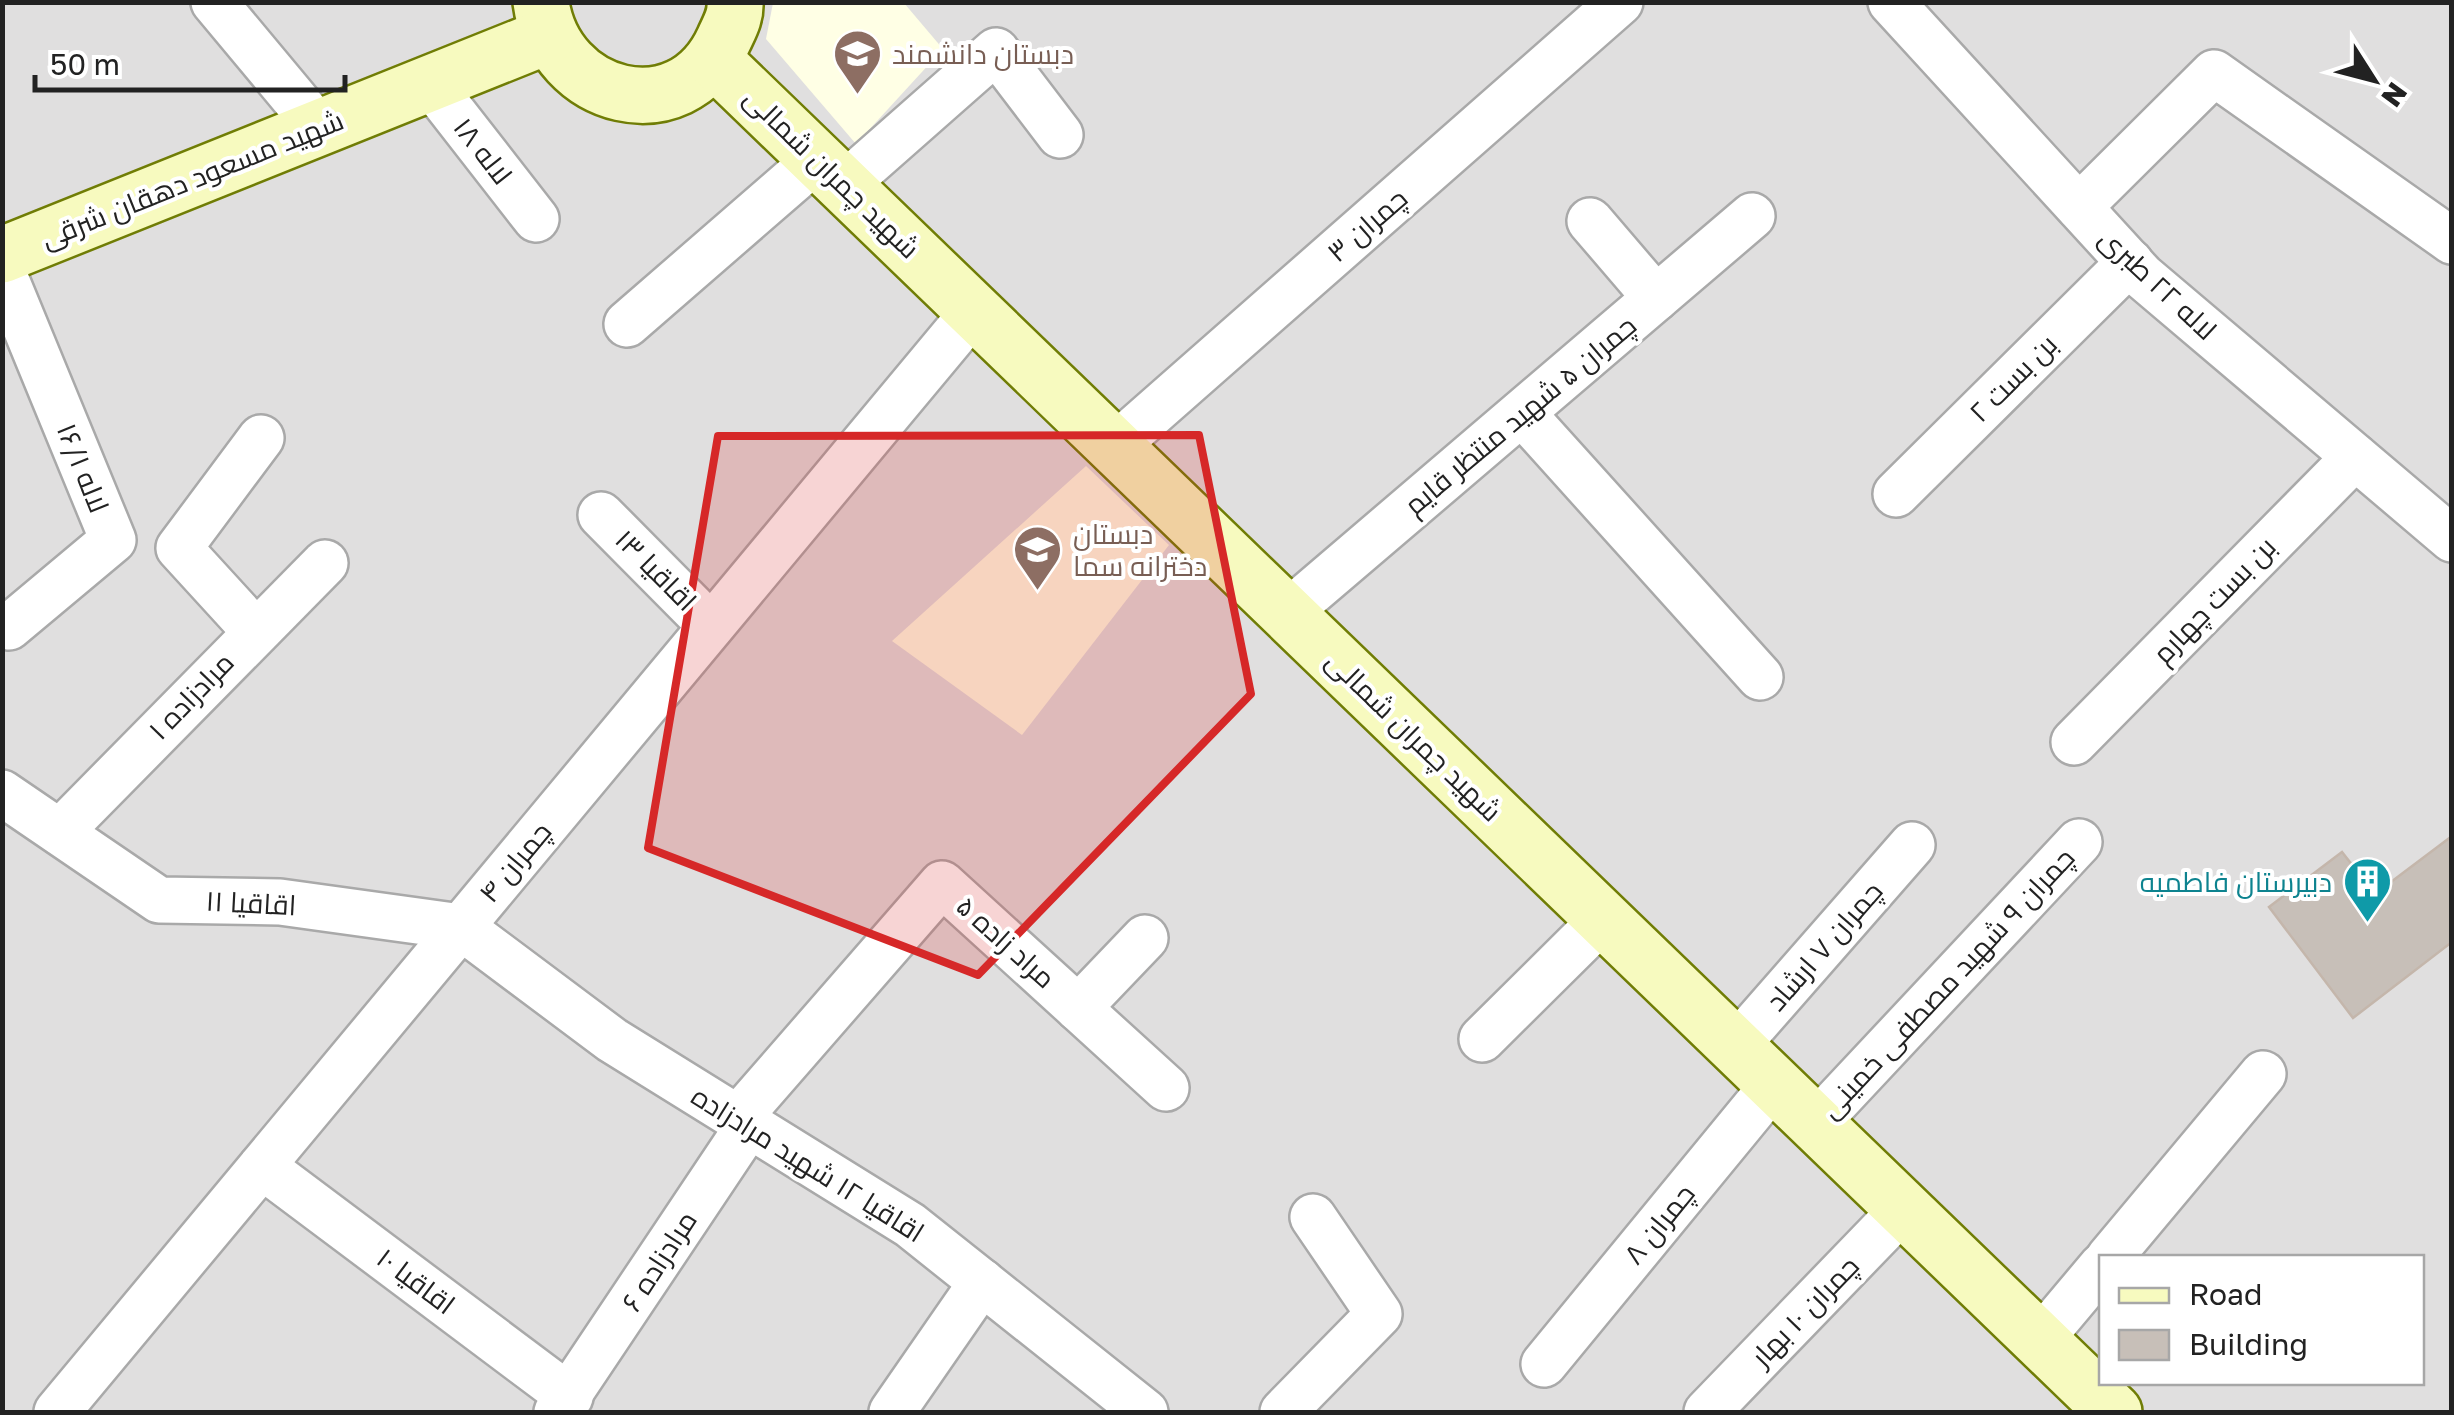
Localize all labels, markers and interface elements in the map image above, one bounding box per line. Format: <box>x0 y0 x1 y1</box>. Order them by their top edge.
school or university icon: دبستان دانشمند <box>831 28 883 96</box>
scale bar <box>35 30 345 92</box>
north arrow <box>2324 30 2424 130</box>
place label: دبستان دانشمند <box>892 37 1074 71</box>
text: 50 m <box>50 46 120 82</box>
text: N <box>2375 77 2414 113</box>
street label: شهید چمران شمالی <box>736 81 927 267</box>
street label: شهید مسعود دهقان شرقی <box>36 103 348 255</box>
street label: لاله ۱۸ <box>447 111 519 190</box>
street label: چمران ۳ <box>1320 181 1415 270</box>
street label: لاله ۲۲ طبری <box>2092 221 2224 347</box>
street label: چمران ۵ شهید منتظر قایم <box>1397 308 1645 524</box>
street label: بن بست ۲ <box>1962 327 2064 429</box>
street label: لاله ۱۶/۱ <box>51 418 116 517</box>
place label: دبستان دخترانه سما <box>1073 517 1207 582</box>
street label: اقاقیا ۱۳ <box>609 522 704 617</box>
school or university icon: دبستان دخترانه سما <box>1012 524 1064 592</box>
street label: بن بست چهارم <box>2145 530 2285 672</box>
street label: شهید چمران شمالی <box>1318 644 1509 830</box>
street label: مرادزاده ۱ <box>141 645 240 746</box>
street label: چمران ۴ <box>472 815 560 910</box>
street label: چمران ۹ شهید مصطفی خمینی <box>1813 841 2083 1127</box>
building icon: دبیرستان فاطمیه <box>2341 856 2393 924</box>
place label: دبیرستان فاطمیه <box>2140 865 2332 899</box>
street label: چمران ۷ ارشاد <box>1759 874 1891 1019</box>
street label: اقاقیا ۱۱ <box>205 884 297 921</box>
street label: مراد زاده ۵ <box>950 889 1063 995</box>
street label: اقاقیا ۱۲ شهید مرادزاده <box>685 1079 931 1249</box>
street label: چمران ۸ <box>1616 1177 1703 1272</box>
street label: مرادزاده ۶ <box>614 1205 703 1317</box>
street label: اقاقیا ۱۰ <box>371 1241 462 1321</box>
street label: چمران ۱۰ بهار <box>1743 1249 1867 1376</box>
legend <box>2099 1255 2424 1385</box>
text: Road <box>2189 1276 2263 1312</box>
text: Building <box>2189 1326 2308 1362</box>

